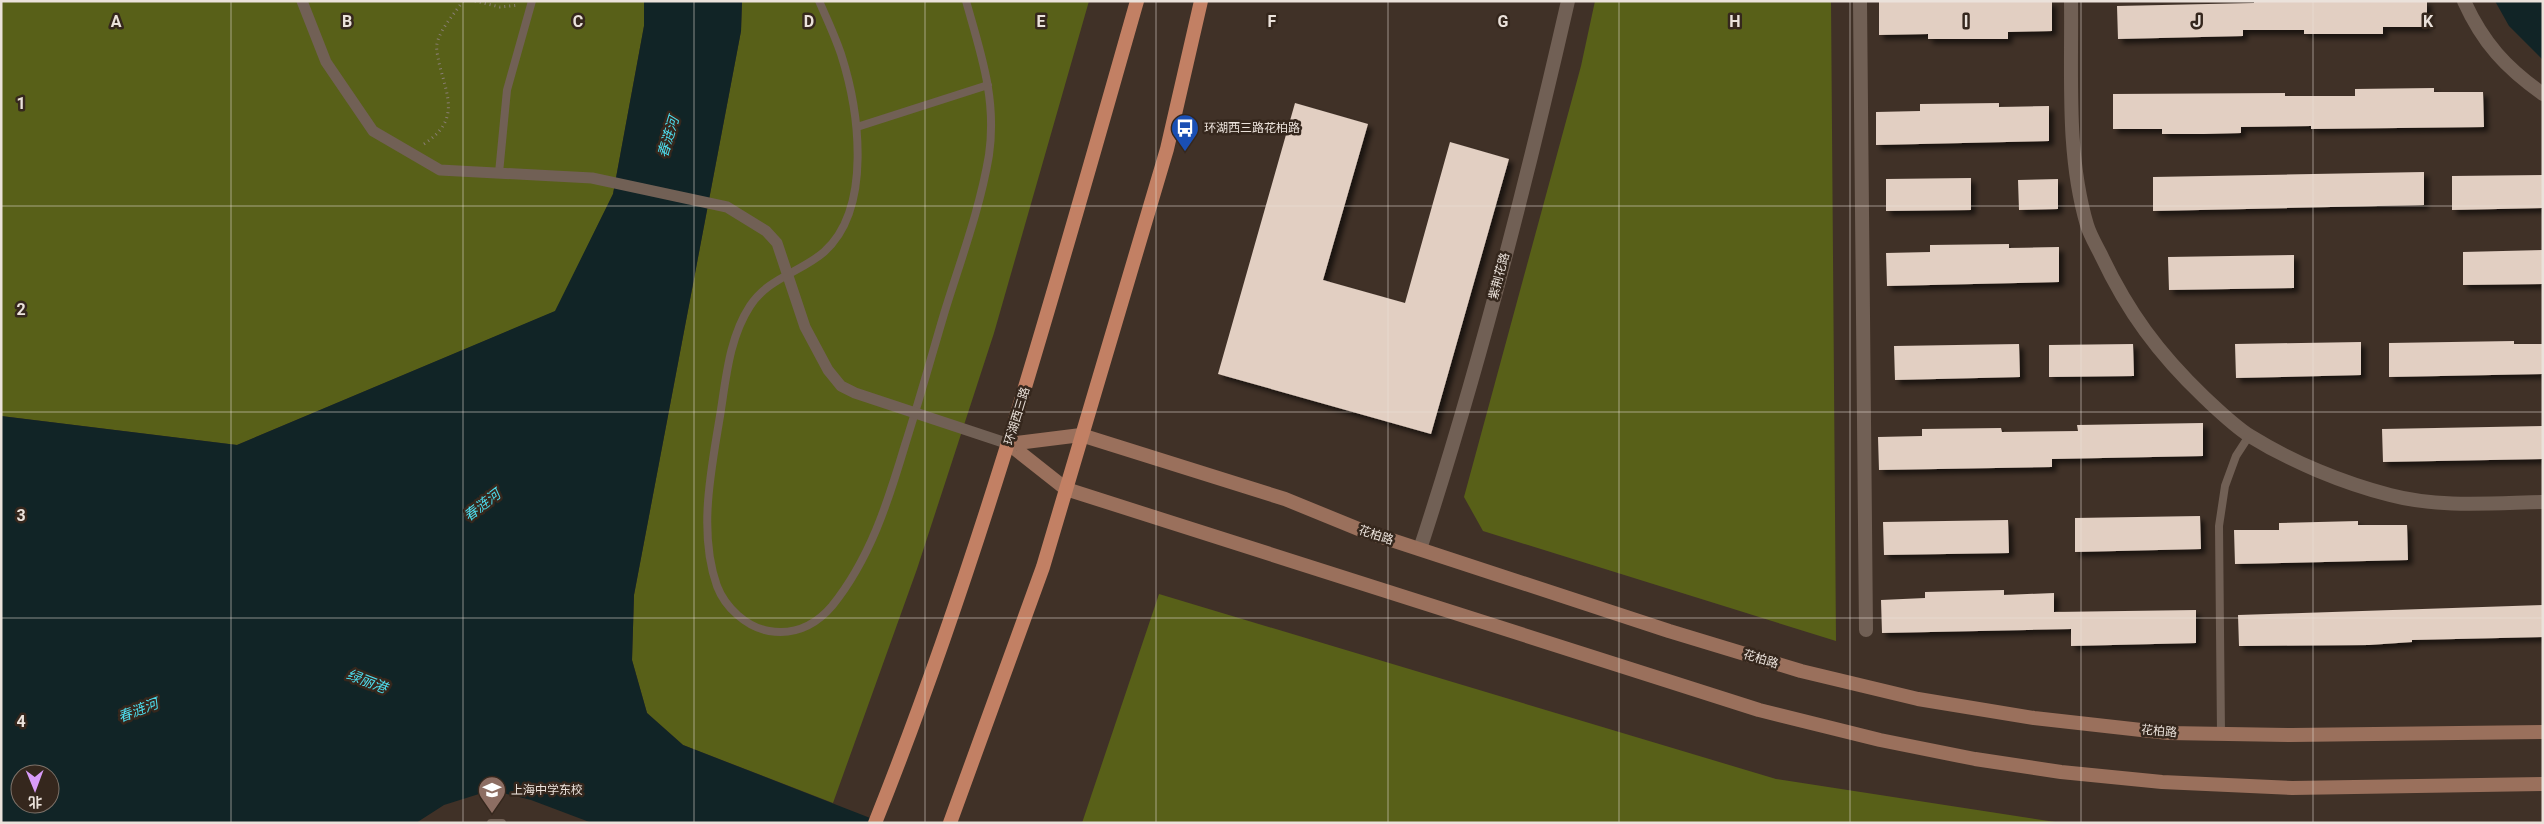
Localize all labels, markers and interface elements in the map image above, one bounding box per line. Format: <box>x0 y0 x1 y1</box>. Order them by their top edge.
text: A <box>111 12 122 31</box>
text: B <box>342 12 352 31</box>
text: C <box>573 12 583 31</box>
text: D <box>804 12 814 31</box>
text: E <box>1037 12 1046 31</box>
text: F <box>1268 12 1277 31</box>
text: G <box>1498 12 1509 31</box>
text: H <box>1729 12 1741 31</box>
text: I <box>1964 12 1968 31</box>
text: J <box>2193 12 2201 31</box>
text: K <box>2423 12 2434 31</box>
text: 1 <box>16 94 26 113</box>
water label: 春涟河 <box>654 112 683 159</box>
bus stop icon: 环湖西三路花柏路 <box>1170 113 1200 152</box>
place label: 环湖西三路花柏路 <box>1204 121 1300 135</box>
street label: 紫荆花路 <box>1486 251 1512 301</box>
text: 2 <box>16 300 26 319</box>
street label: 环湖西三路 <box>1002 385 1032 447</box>
water label: 春涟河 <box>461 484 506 524</box>
text: 3 <box>16 506 26 525</box>
street label: 花柏路 <box>1357 523 1395 547</box>
street label: 花柏路 <box>1742 647 1780 671</box>
water label: 绿丽港 <box>345 666 391 697</box>
water label: 春涟河 <box>116 694 163 725</box>
text: 4 <box>16 712 26 731</box>
street label: 花柏路 <box>2140 722 2178 740</box>
north arrow <box>10 764 60 814</box>
school or university icon: 上海中学东校 <box>477 775 507 814</box>
place label: 上海中学东校 <box>511 783 583 797</box>
text: 北 <box>28 794 42 810</box>

